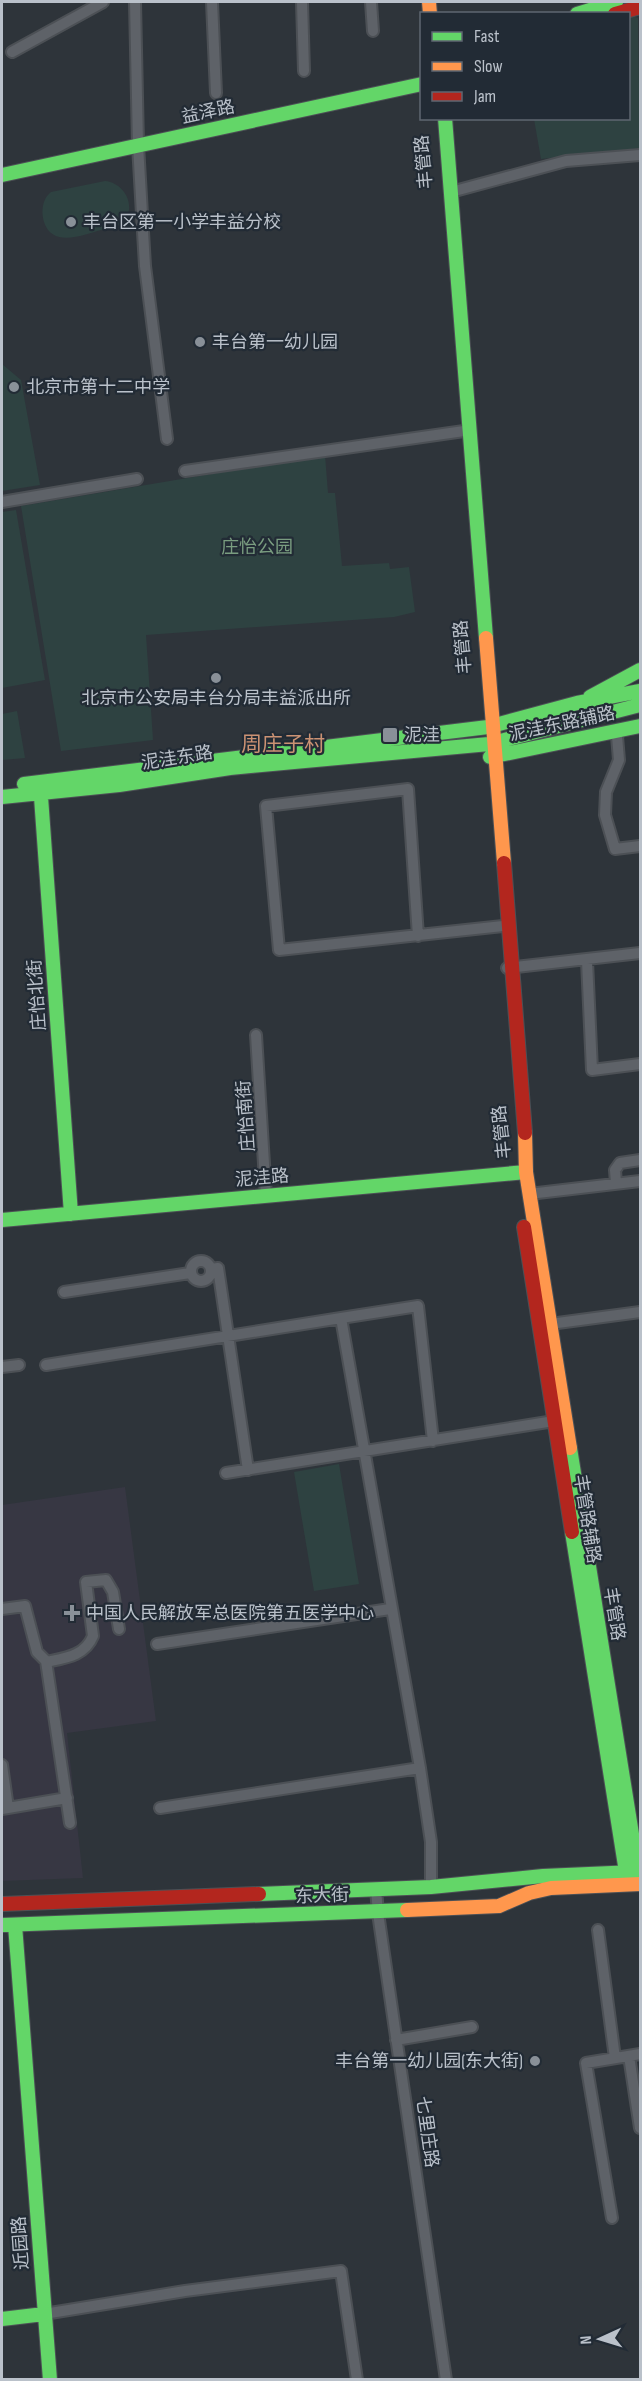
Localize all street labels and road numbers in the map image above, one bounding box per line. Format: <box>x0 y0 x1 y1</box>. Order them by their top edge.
street label: 益泽路 <box>179 96 237 128</box>
street label: 丰管路 <box>411 134 437 190</box>
street label: 丰管路 <box>450 619 476 675</box>
street label: 泥洼东路辅路 <box>507 703 617 745</box>
street label: 泥洼东路 <box>140 742 214 774</box>
street label: 庄怡北街 <box>24 958 50 1032</box>
street label: 庄怡南街 <box>233 1079 259 1153</box>
street label: 丰管路 <box>489 1104 515 1160</box>
street label: 泥洼路 <box>234 1165 290 1191</box>
street label: 丰管路辅路 <box>570 1473 604 1565</box>
street label: 丰管路 <box>599 1586 629 1642</box>
street label: 东大街 <box>295 1885 349 1907</box>
street label: 七里庄路 <box>412 2095 442 2169</box>
street label: 近园路 <box>9 2215 33 2271</box>

